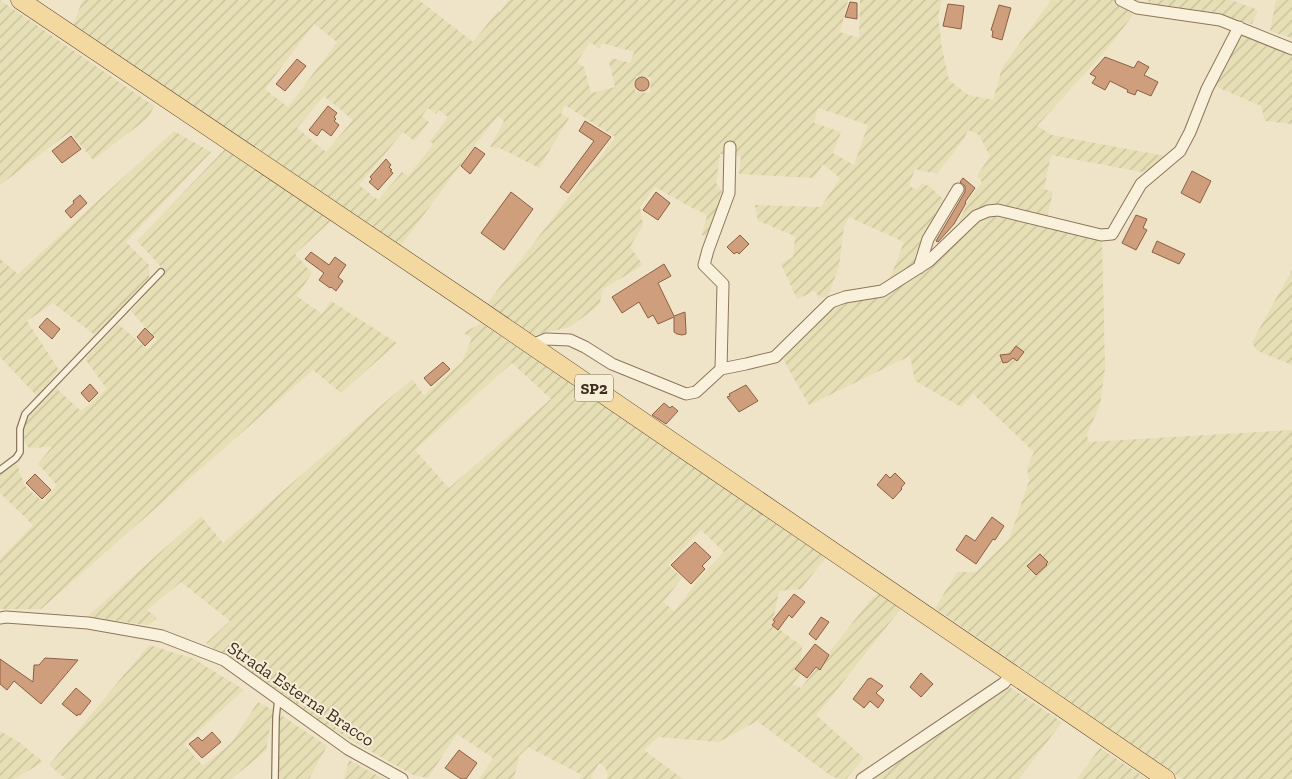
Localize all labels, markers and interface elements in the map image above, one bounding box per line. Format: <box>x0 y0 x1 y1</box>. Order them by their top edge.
road number: SP2 <box>575 374 613 402</box>
street label: Strada Esterna Bracco <box>223 637 379 751</box>

